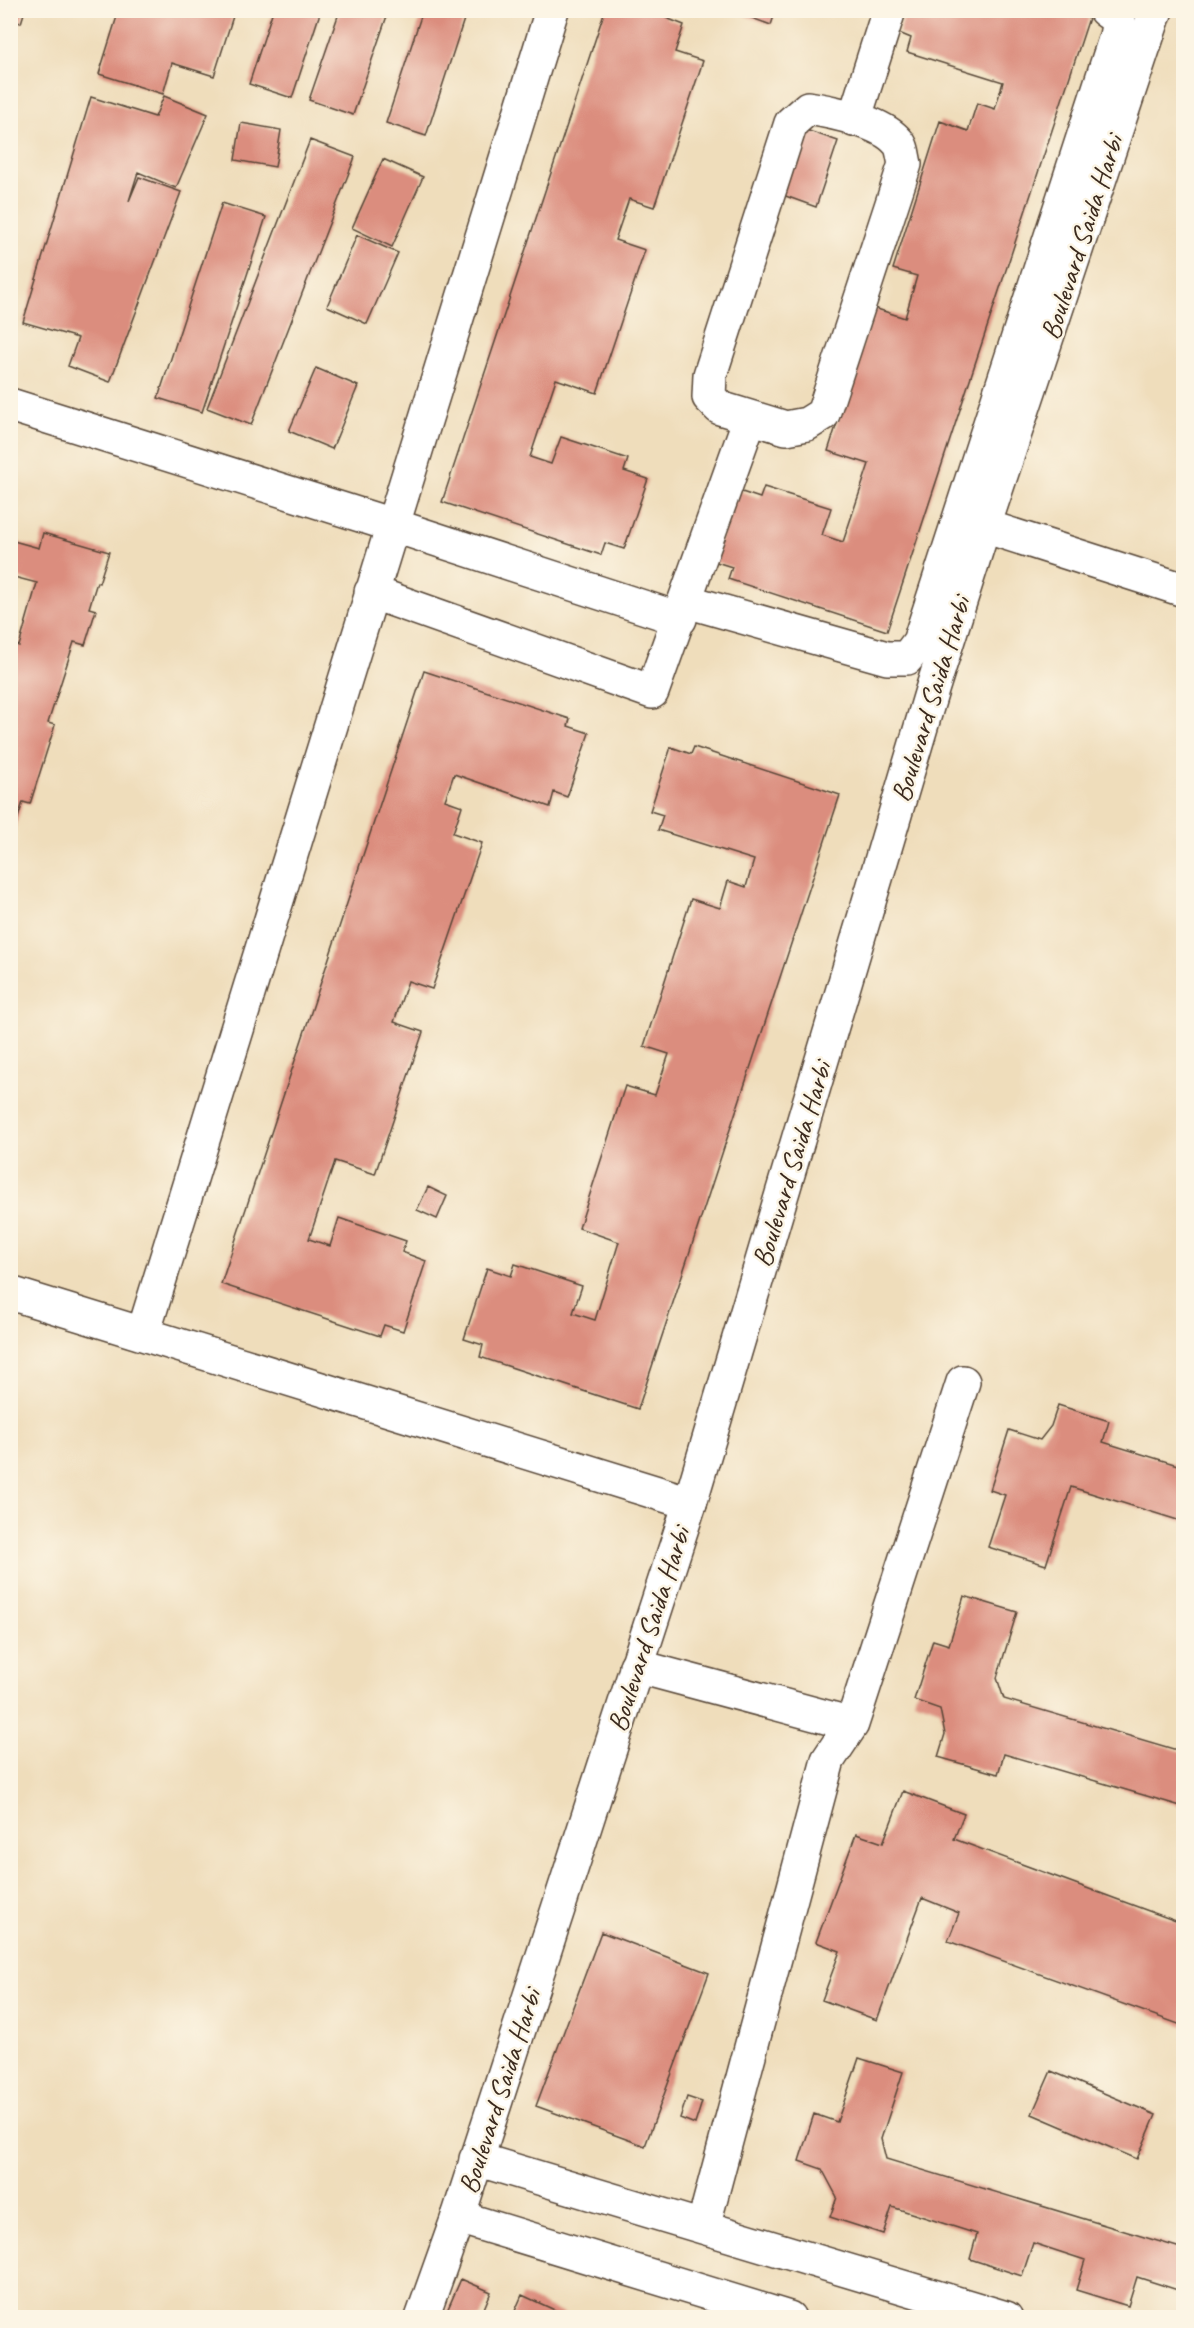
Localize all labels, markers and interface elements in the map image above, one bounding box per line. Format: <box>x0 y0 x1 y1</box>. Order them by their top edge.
street label: Boulevard Saida Harbi <box>1032 127 1132 344</box>
street label: Boulevard Saida Harbi <box>883 589 979 806</box>
street label: Boulevard Saida Harbi <box>744 1054 840 1271</box>
street label: Boulevard Saida Harbi <box>599 1519 699 1736</box>
street label: Boulevard Saida Harbi <box>450 1981 550 2198</box>

